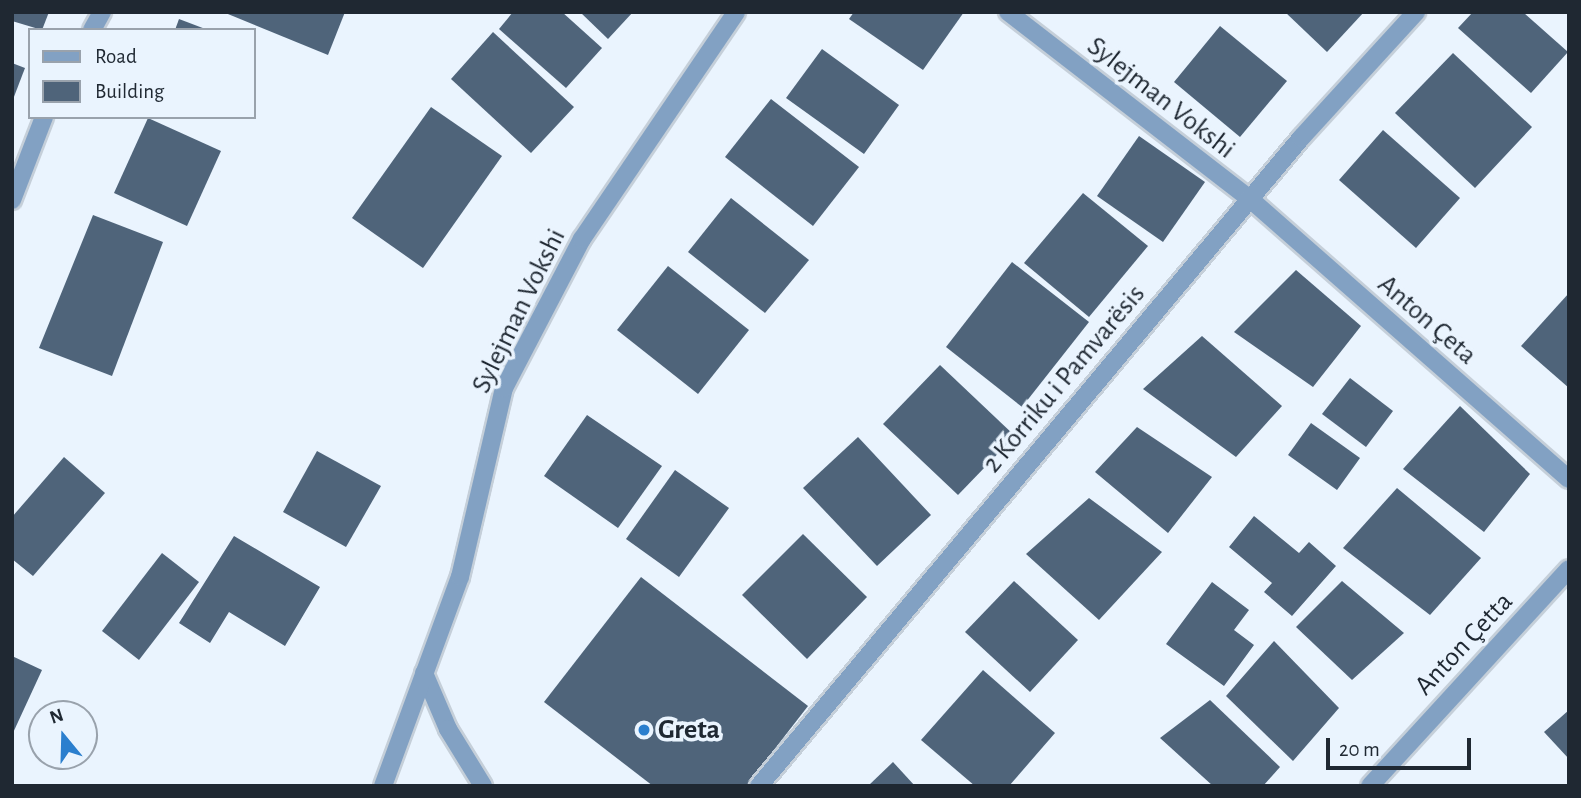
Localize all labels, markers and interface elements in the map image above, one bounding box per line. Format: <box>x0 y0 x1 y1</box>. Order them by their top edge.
legend <box>28 28 256 119</box>
street label: Sylejman Vokshi <box>1080 30 1242 166</box>
text: Road <box>95 46 137 67</box>
text: Building <box>95 81 164 102</box>
street label: Sylejman Vokshi <box>465 223 573 399</box>
street label: Anton Çeta <box>1371 268 1483 372</box>
street label: 2 Korriku i Pamvarësis <box>976 278 1152 480</box>
street label: Anton Çetta <box>1408 585 1520 703</box>
north arrow <box>28 700 98 770</box>
text: N <box>47 705 66 728</box>
place label: Greta <box>658 713 720 747</box>
marker: Greta <box>636 722 652 738</box>
scale bar <box>1329 724 1474 768</box>
text: 20 m <box>1339 739 1380 760</box>

